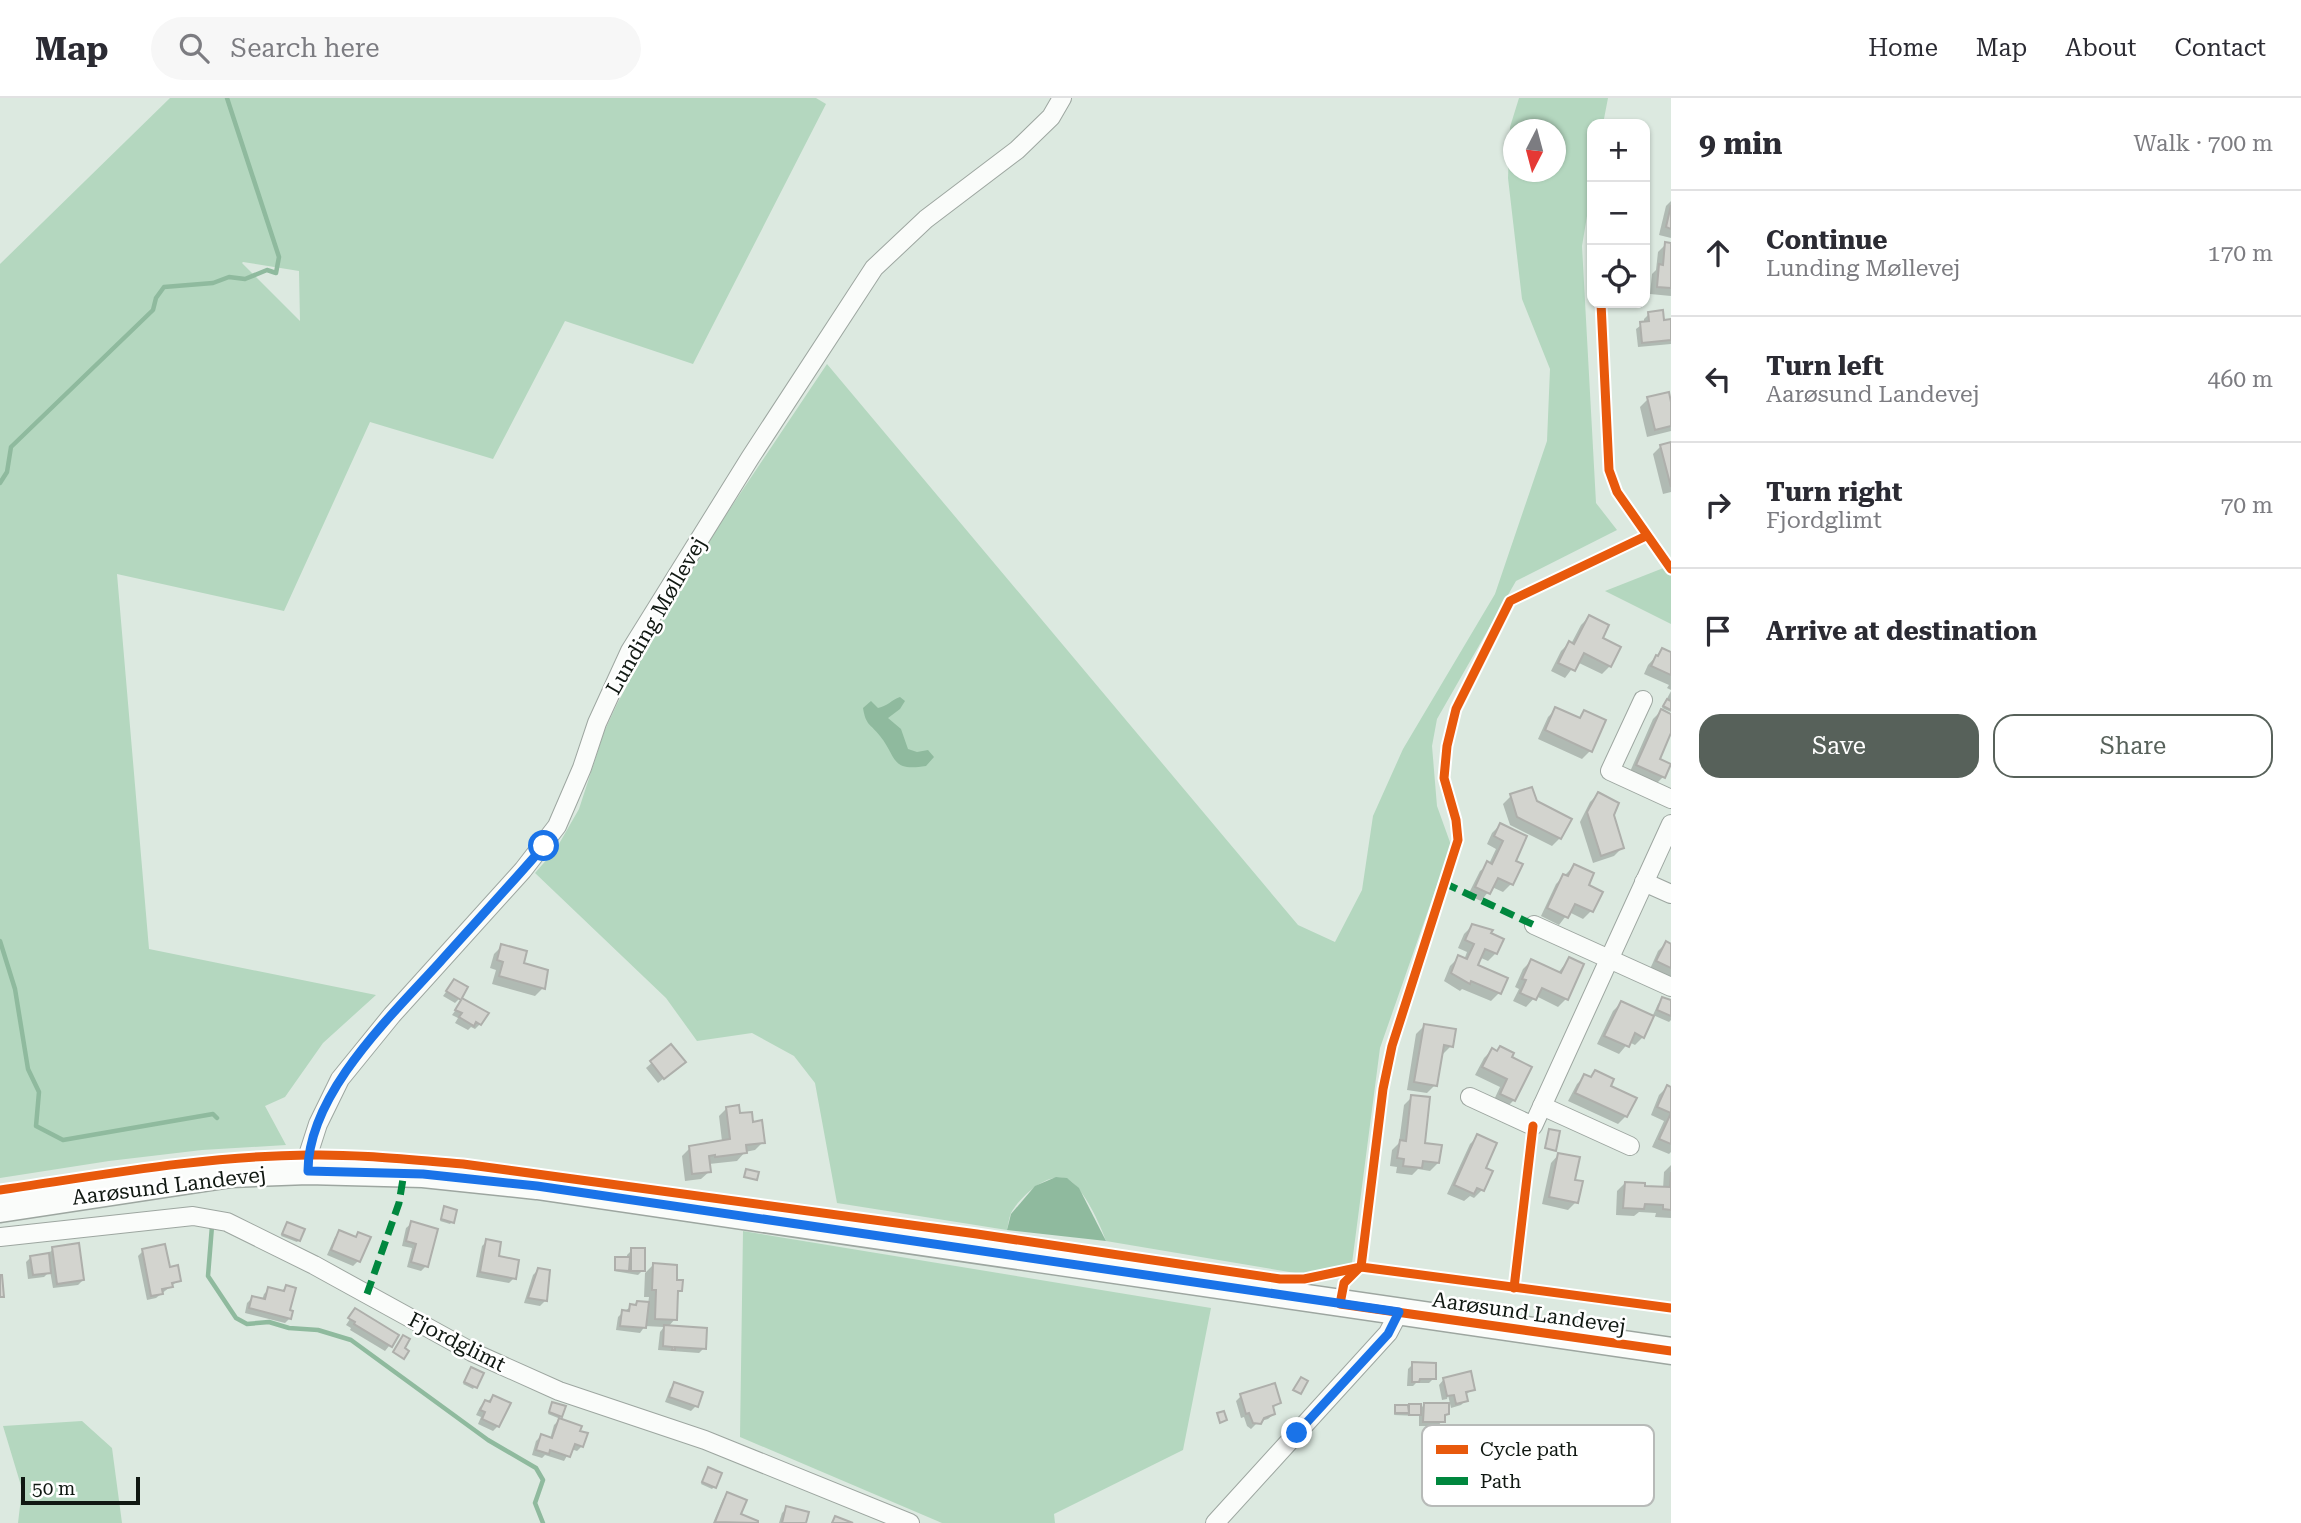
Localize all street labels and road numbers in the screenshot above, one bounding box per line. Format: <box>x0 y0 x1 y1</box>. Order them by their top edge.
street label: Lunding Møllevej <box>601 533 711 699</box>
street label: Aarøsund Landevej <box>71 1162 267 1210</box>
street label: Aarøsund Landevej <box>1431 1288 1627 1338</box>
street label: Fjordglimt <box>404 1307 510 1377</box>

